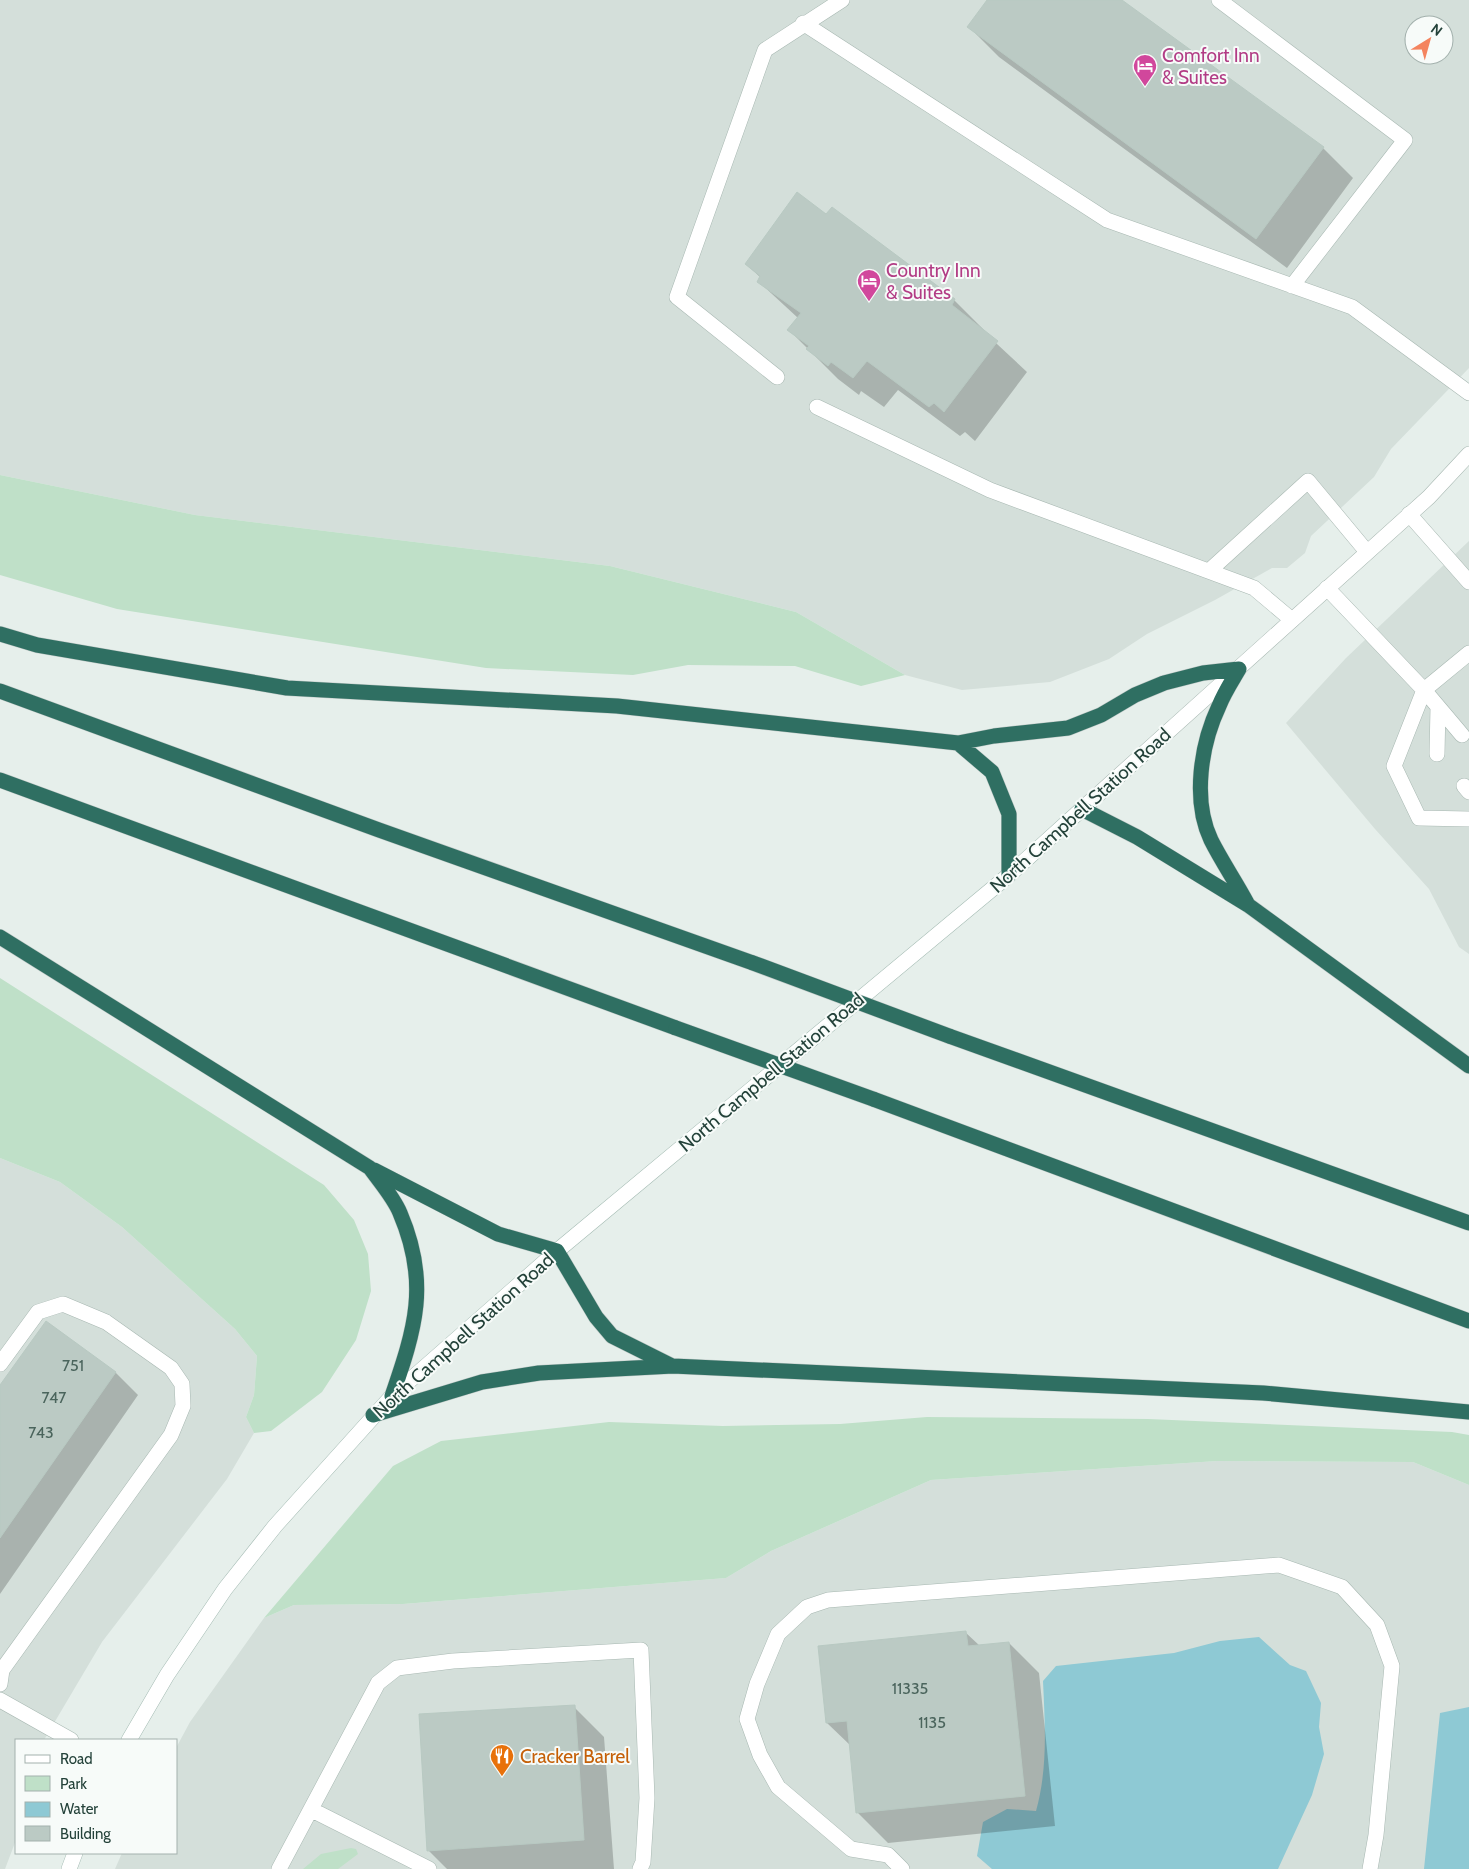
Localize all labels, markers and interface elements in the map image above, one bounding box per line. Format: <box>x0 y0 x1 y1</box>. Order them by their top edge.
north arrow <box>1404 15 1454 65</box>
text: N <box>1427 19 1446 40</box>
place label: Comfort Inn & Suites <box>1162 44 1260 89</box>
hotel icon: Comfort Inn & Suites <box>1132 53 1158 87</box>
place label: Country Inn & Suites <box>886 259 981 304</box>
hotel icon: Country Inn & Suites <box>856 268 882 302</box>
street label: North Campbell Station Road <box>985 723 1175 898</box>
street label: North Campbell Station Road <box>674 988 869 1157</box>
street label: North Campbell Station Road <box>368 1248 558 1423</box>
house number: 751 <box>62 1356 84 1375</box>
house number: 747 <box>42 1388 66 1407</box>
house number: 743 <box>28 1423 54 1442</box>
house number: 11335 <box>892 1679 928 1698</box>
house number: 1135 <box>918 1713 946 1732</box>
legend <box>15 1739 178 1854</box>
restaurant icon: Cracker Barrel <box>489 1743 515 1777</box>
place label: Cracker Barrel <box>520 1745 630 1768</box>
text: Road <box>60 1750 93 1768</box>
text: Park <box>60 1775 87 1793</box>
text: Water <box>60 1800 98 1818</box>
text: Building <box>60 1825 111 1843</box>

